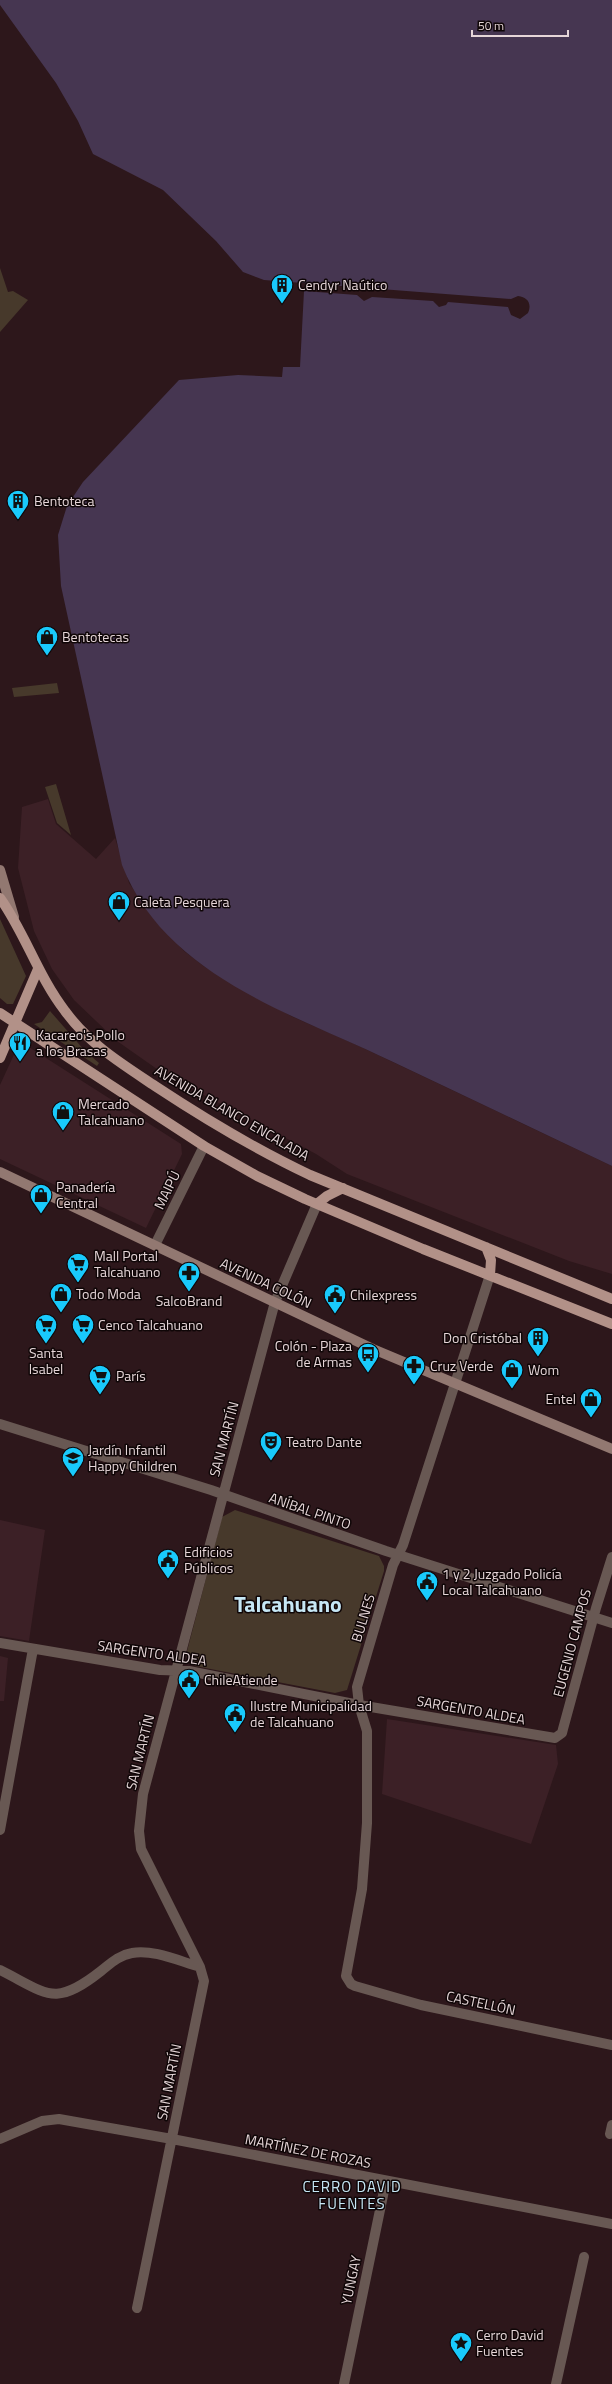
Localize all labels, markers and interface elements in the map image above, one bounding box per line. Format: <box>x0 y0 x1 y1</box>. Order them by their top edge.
scale bar <box>472 12 568 38</box>
text: 50 m <box>478 16 504 35</box>
building icon: Cendyr Naútico <box>269 272 295 305</box>
place label: Cendyr Naútico <box>298 274 387 295</box>
building icon: Bentoteca <box>5 488 31 521</box>
place label: Bentoteca <box>34 490 95 511</box>
shop icon: Bentotecas <box>34 624 60 657</box>
place label: Bentotecas <box>62 626 129 647</box>
shop icon: Caleta Pesquera <box>106 889 132 922</box>
place label: Caleta Pesquera <box>134 891 229 912</box>
place label: Kacareo's Pollo a los Brasas <box>36 1024 125 1061</box>
restaurant icon: Kacareo's Pollo a los Brasas <box>7 1030 33 1063</box>
street label: AVENIDA BLANCO ENCALADA <box>151 1060 314 1166</box>
place label: Mercado Talcahuano <box>78 1093 144 1130</box>
shop icon: Mercado Talcahuano <box>50 1099 76 1132</box>
street label: MAIPÚ <box>148 1167 185 1213</box>
place label: Panadería Central <box>56 1176 115 1213</box>
shop icon: Panadería Central <box>28 1182 54 1215</box>
place label: Mall Portal Talcahuano <box>94 1245 160 1282</box>
supermarket icon: Mall Portal Talcahuano <box>65 1251 91 1284</box>
street label: AVENIDA COLÓN <box>217 1252 315 1313</box>
pharmacy icon: SalcoBrand <box>176 1260 202 1293</box>
shop icon: Todo Moda <box>48 1281 74 1314</box>
public building icon: Chilexpress <box>322 1282 348 1315</box>
place label: Todo Moda <box>76 1283 141 1304</box>
place label: Chilexpress <box>350 1284 417 1305</box>
place label: SalcoBrand <box>156 1290 222 1311</box>
supermarket icon: Santa Isabel <box>33 1312 59 1345</box>
supermarket icon: Cenco Talcahuano <box>70 1312 96 1345</box>
place label: Cenco Talcahuano <box>98 1314 203 1335</box>
building icon: Don Cristóbal <box>525 1325 551 1358</box>
place label: Don Cristóbal <box>443 1327 522 1348</box>
place label: Colón - Plaza de Armas <box>275 1335 352 1372</box>
bus stop icon: Colón - Plaza de Armas <box>355 1341 381 1374</box>
place label: Santa Isabel <box>29 1342 63 1379</box>
pharmacy icon: Cruz Verde <box>401 1353 427 1386</box>
place label: Cruz Verde <box>430 1355 493 1376</box>
shop icon: Wom <box>499 1357 525 1390</box>
place label: Wom <box>528 1359 559 1380</box>
supermarket icon: París <box>87 1363 113 1396</box>
place label: París <box>116 1365 146 1386</box>
shop icon: Entel <box>578 1386 604 1419</box>
place label: Entel <box>546 1388 576 1409</box>
street label: SAN MARTÍN <box>203 1399 244 1479</box>
theatre icon: Teatro Dante <box>258 1429 284 1462</box>
place label: Teatro Dante <box>286 1431 362 1452</box>
place label: Jardín Infantil Happy Children <box>88 1439 177 1476</box>
school or university icon: Jardín Infantil Happy Children <box>60 1445 86 1478</box>
street label: ANÍBAL PINTO <box>266 1487 354 1534</box>
place label: Edificios Públicos <box>184 1541 233 1578</box>
public building icon: Edificios Públicos <box>155 1547 181 1580</box>
place label: 1 y 2 Juzgado Policía Local Talcahuano <box>442 1563 562 1600</box>
public building icon: 1 y 2 Juzgado Policía Local Talcahuano <box>414 1569 440 1602</box>
street label: EUGENIO CAMPOS <box>547 1586 596 1699</box>
district label: Talcahuano <box>234 1587 342 1621</box>
street label: BULNES <box>345 1591 380 1644</box>
street label: SARGENTO ALDEA <box>96 1634 209 1671</box>
public building icon: ChileAtiende <box>176 1667 202 1700</box>
place label: ChileAtiende <box>204 1669 278 1690</box>
street label: SARGENTO ALDEA <box>415 1690 528 1729</box>
place label: Ilustre Municipalidad de Talcahuano <box>250 1695 372 1732</box>
public building icon: Ilustre Municipalidad de Talcahuano <box>222 1701 248 1734</box>
street label: SAN MARTÍN <box>120 1712 159 1792</box>
street label: CASTELLÓN <box>444 1985 518 2020</box>
street label: SAN MARTÍN <box>151 2042 186 2122</box>
street label: MARTÍNEZ DE ROZAS <box>243 2128 373 2173</box>
district label: CERRO DAVID FUENTES <box>302 2175 402 2215</box>
street label: YUNGAY <box>335 2253 366 2306</box>
place label: Cerro David Fuentes <box>476 2324 544 2361</box>
place icon: Cerro David Fuentes <box>448 2330 474 2363</box>

